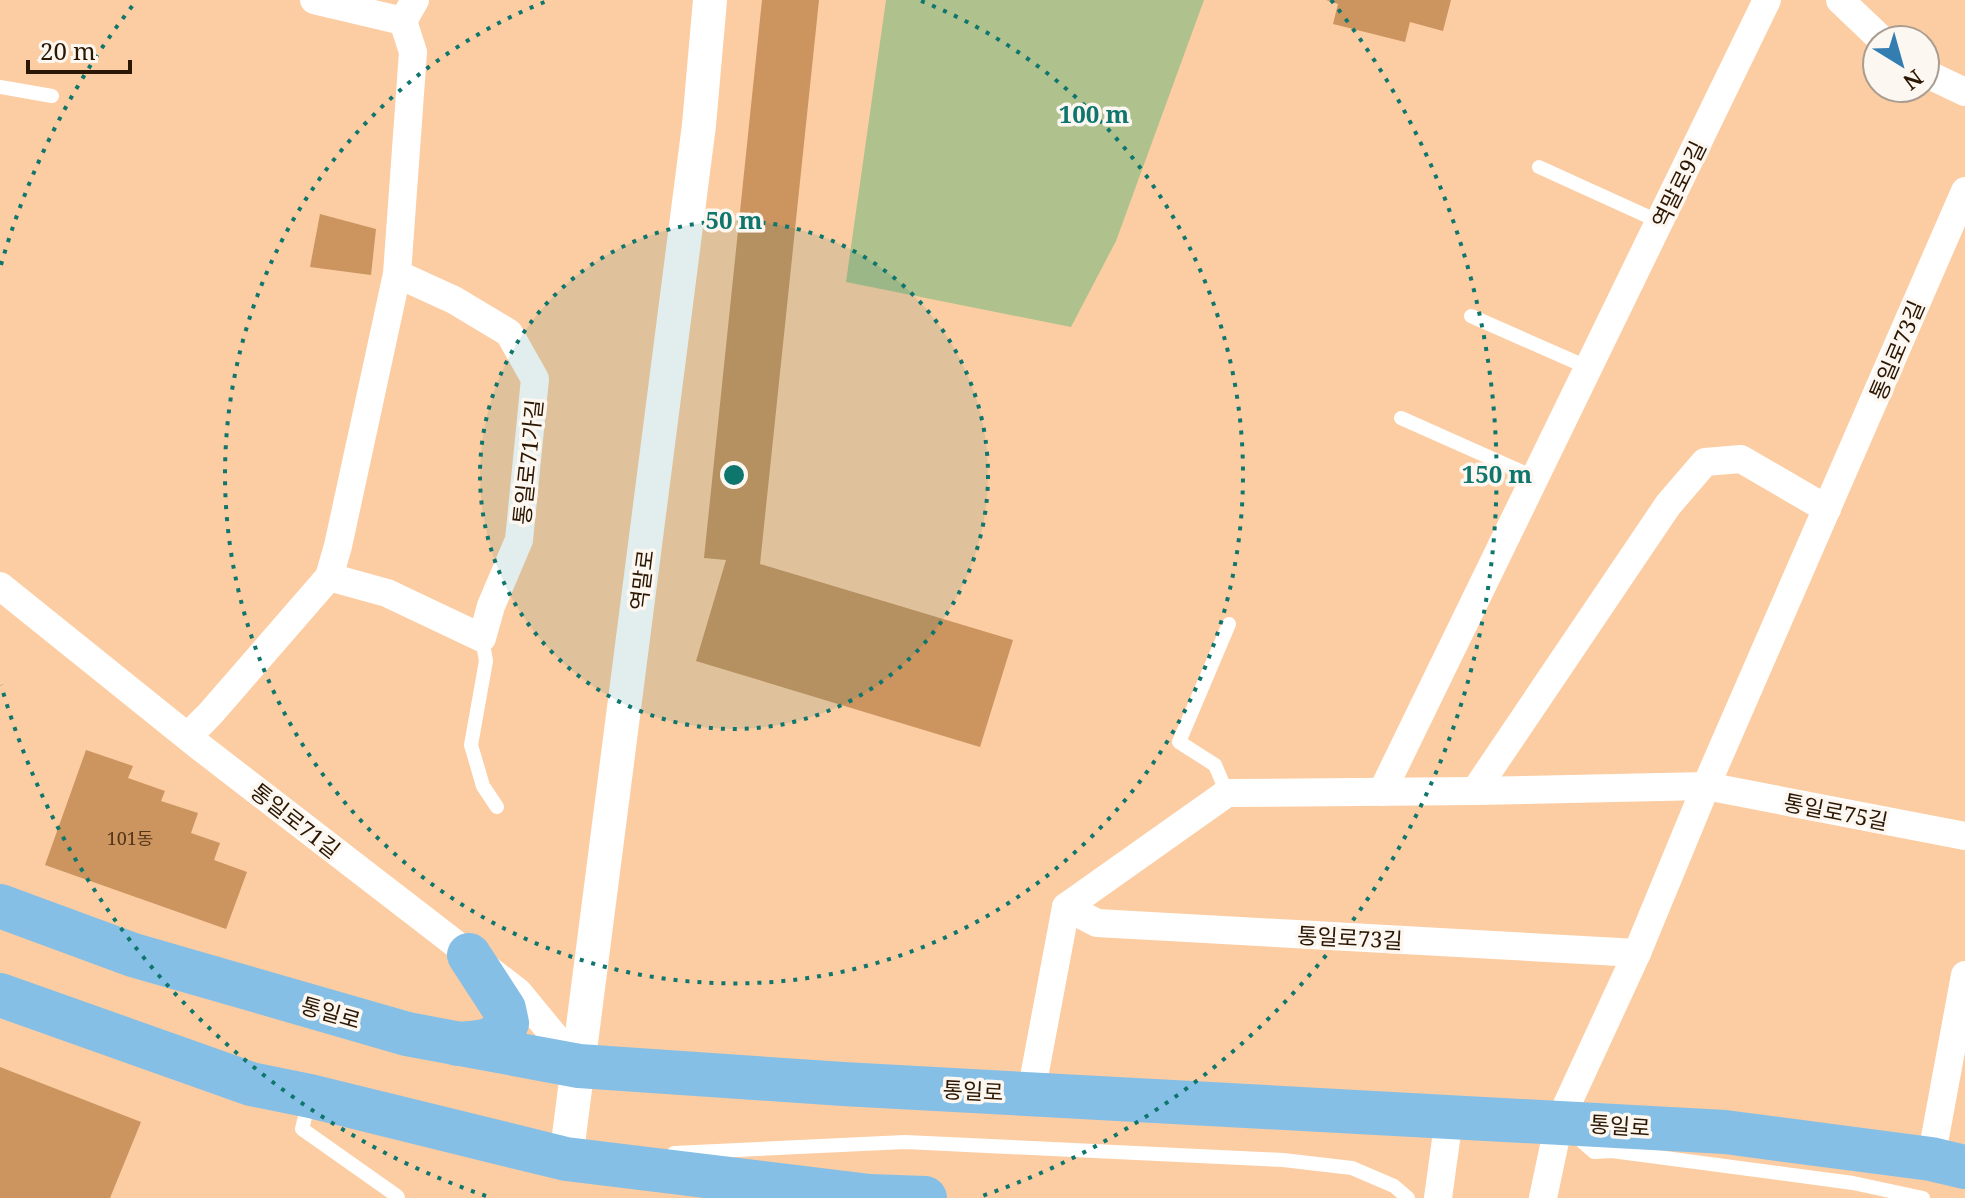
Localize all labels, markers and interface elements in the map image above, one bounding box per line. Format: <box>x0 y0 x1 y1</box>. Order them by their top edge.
scale bar <box>28 24 130 74</box>
north arrow <box>1861 24 1941 104</box>
text: 20 m <box>40 34 96 67</box>
text: N <box>1898 64 1930 98</box>
text: 100 m <box>1059 97 1130 130</box>
street label: 역말로9길 <box>1644 136 1712 232</box>
text: 50 m <box>705 203 763 236</box>
street label: 통일로73길 <box>1862 296 1930 404</box>
street label: 통일로71가길 <box>506 398 548 526</box>
text: 150 m <box>1462 457 1533 490</box>
centre of rings <box>720 461 748 489</box>
street label: 역말로 <box>622 548 660 612</box>
street label: 통일로71길 <box>245 776 347 864</box>
street label: 통일로75길 <box>1781 786 1891 836</box>
house number: 101동 <box>107 826 153 850</box>
street label: 통일로73길 <box>1297 919 1403 955</box>
street label: 통일로 <box>298 989 364 1035</box>
street label: 통일로 <box>942 1073 1004 1107</box>
street label: 통일로 <box>1589 1108 1651 1142</box>

